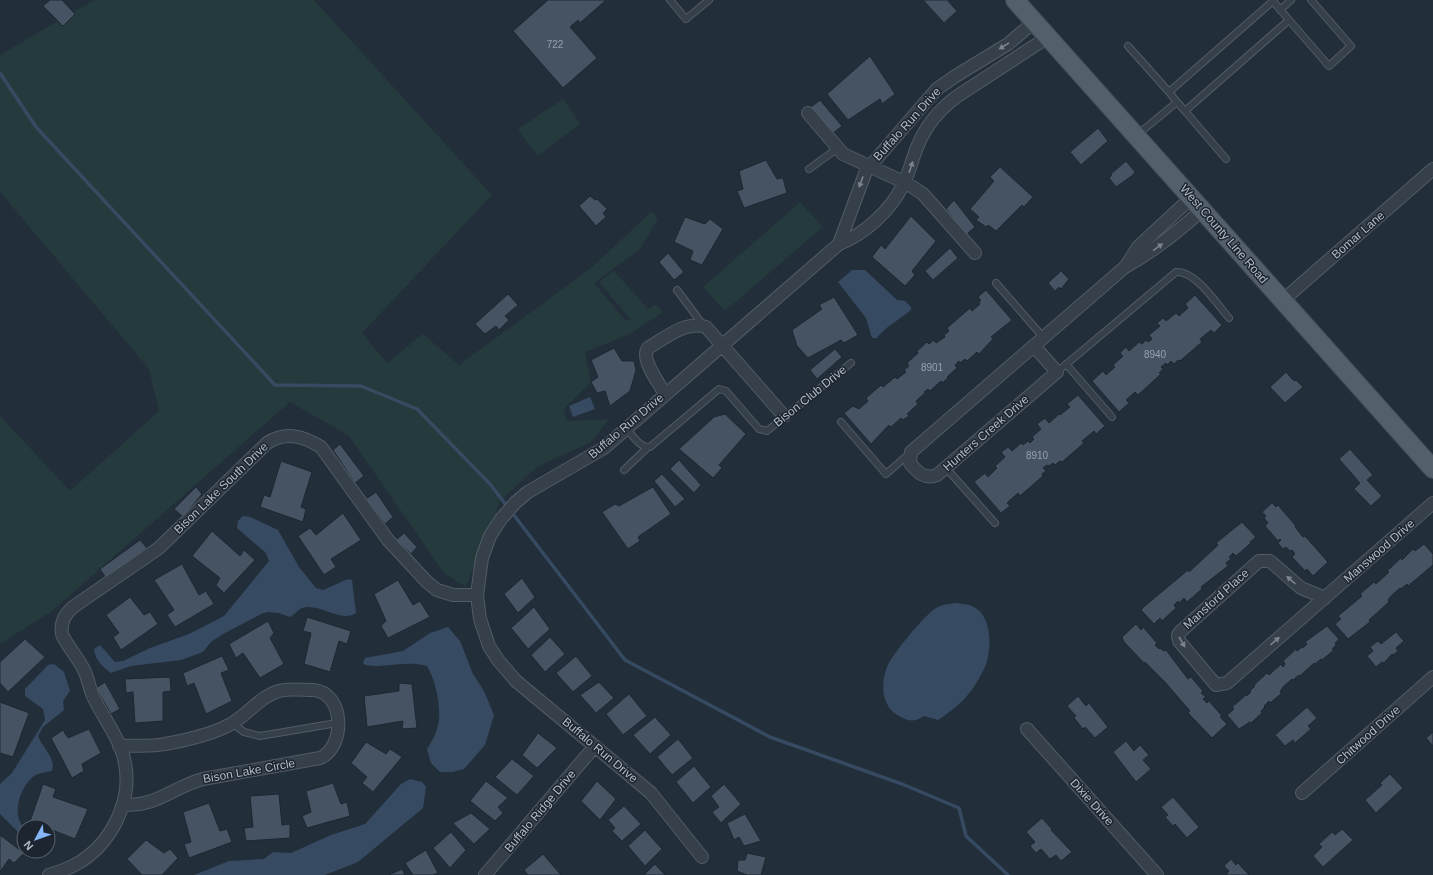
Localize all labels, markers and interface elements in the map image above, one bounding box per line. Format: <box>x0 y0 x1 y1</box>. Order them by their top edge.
house number: 722 <box>547 39 564 50</box>
one-way arrow <box>998 43 1010 50</box>
street label: Buffalo Run Drive <box>870 84 944 164</box>
one-way arrow <box>908 160 914 172</box>
one-way arrow <box>858 177 864 189</box>
street label: West County Line Road <box>1177 182 1271 286</box>
street label: Bomar Lane <box>1329 208 1388 262</box>
one-way arrow <box>1153 243 1164 251</box>
house number: 8940 <box>1144 349 1167 360</box>
street label: Bison Club Drive <box>771 362 849 430</box>
house number: 8901 <box>921 362 944 373</box>
street label: Buffalo Run Drive <box>586 390 667 462</box>
street label: Hunters Creek Drive <box>940 392 1032 474</box>
street label: Bison Lake South Drive <box>171 439 271 537</box>
house number: 8910 <box>1026 450 1049 461</box>
street label: Manswood Drive <box>1341 516 1418 586</box>
street label: Mansford Place <box>1180 566 1252 632</box>
one-way arrow <box>1286 576 1296 585</box>
one-way arrow <box>1178 637 1185 648</box>
one-way arrow <box>1270 637 1281 646</box>
street label: Chitwood Drive <box>1333 702 1403 767</box>
street label: Buffalo Run Drive <box>560 714 641 786</box>
street label: Bison Lake Circle <box>202 756 297 786</box>
street label: Buffalo Ridge Drive <box>501 767 579 855</box>
street label: Dixie Drive <box>1067 776 1117 828</box>
north arrow <box>16 819 56 859</box>
text: N <box>21 839 36 852</box>

